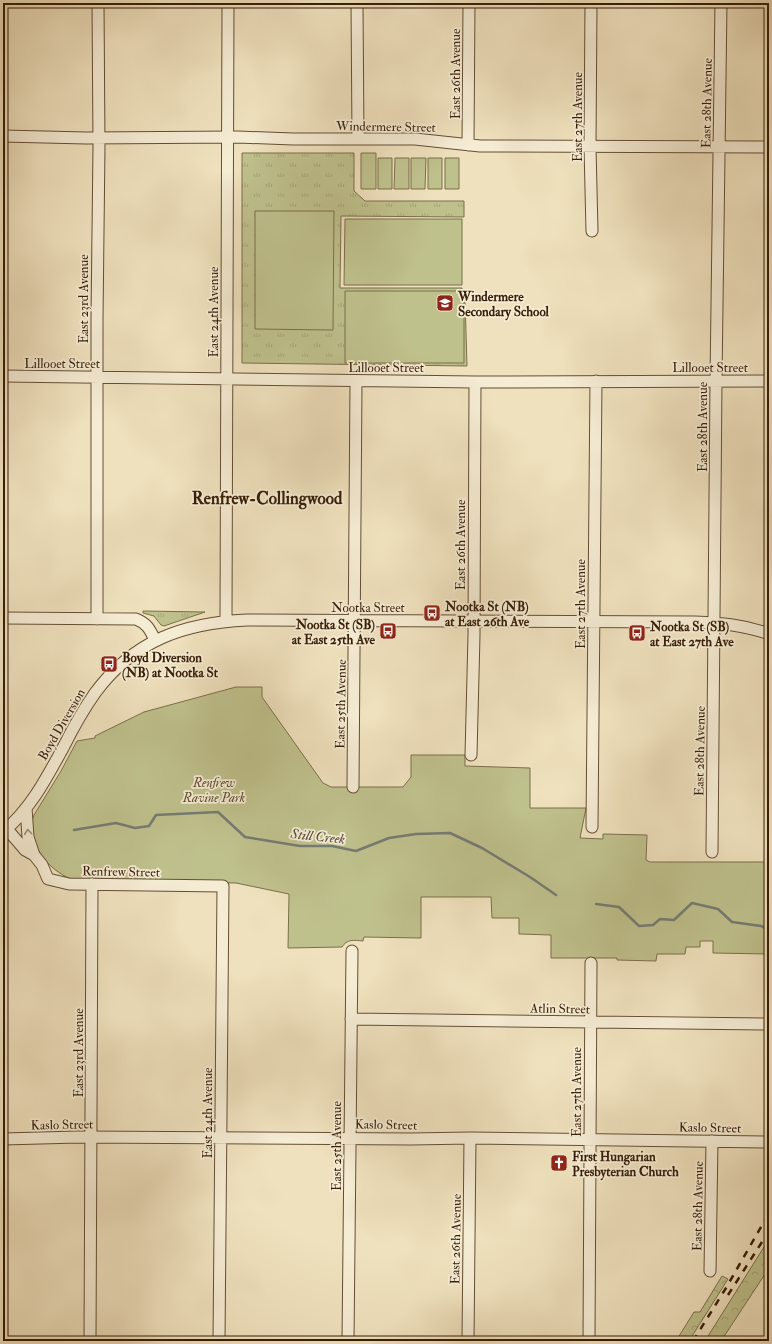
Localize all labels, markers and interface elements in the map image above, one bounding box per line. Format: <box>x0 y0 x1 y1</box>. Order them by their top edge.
street label: East 26th Avenue <box>448 28 464 119</box>
street label: East 28th Avenue <box>698 57 716 148</box>
street label: East 27th Avenue <box>570 71 586 162</box>
street label: Windermere Street <box>335 118 436 136</box>
street label: East 23rd Avenue <box>76 254 92 344</box>
street label: East 24th Avenue <box>206 266 222 358</box>
place label: Windermere Secondary School <box>457 289 550 321</box>
school or university icon: Windermere Secondary School <box>435 293 455 313</box>
street label: Lillooet Street <box>24 356 100 372</box>
street label: Lillooet Street <box>348 360 424 376</box>
street label: Lillooet Street <box>672 360 748 376</box>
street label: East 28th Avenue <box>695 381 711 472</box>
district label: Renfrew-Collingwood <box>192 488 343 510</box>
street label: East 26th Avenue <box>453 499 469 590</box>
street label: East 27th Avenue <box>573 558 589 649</box>
place label: Nootka St (NB) at East 26th Ave <box>444 599 530 630</box>
street label: Nootka Street <box>331 600 405 616</box>
bus stop icon: Nootka St (NB) at East 26th Ave <box>422 603 442 623</box>
place label: Nootka St (SB) at East 25th Ave <box>292 617 376 648</box>
place label: Nootka St (SB) at East 27th Ave <box>649 619 734 650</box>
bus stop icon: Nootka St (SB) at East 25th Ave <box>378 621 398 641</box>
bus stop icon: Nootka St (SB) at East 27th Ave <box>627 623 647 643</box>
place label: Boyd Diversion (NB) at Nootka St <box>122 650 219 681</box>
bus stop icon: Boyd Diversion (NB) at Nootka St <box>99 654 119 674</box>
street label: East 25th Avenue <box>332 658 350 749</box>
street label: Boyd Diversion <box>35 686 90 764</box>
street label: East 28th Avenue <box>691 705 709 796</box>
park label: Renfrew Ravine Park <box>182 775 245 806</box>
water label: Still Creek <box>289 825 346 848</box>
one-way arrow <box>24 829 33 835</box>
street label: Renfrew Street <box>82 863 160 881</box>
street label: Atlin Street <box>529 1000 590 1018</box>
street label: East 23rd Avenue <box>71 1008 87 1098</box>
street label: East 27th Avenue <box>569 1046 585 1137</box>
street label: East 24th Avenue <box>200 1067 216 1159</box>
street label: East 25th Avenue <box>329 1101 345 1191</box>
street label: Kaslo Street <box>31 1116 93 1134</box>
street label: Kaslo Street <box>355 1116 417 1134</box>
street label: Kaslo Street <box>679 1119 741 1137</box>
place label: First Hungarian Presbyterian Church <box>572 1149 679 1181</box>
church icon: First Hungarian Presbyterian Church <box>549 1153 569 1173</box>
street label: East 28th Avenue <box>689 1160 707 1251</box>
street label: East 26th Avenue <box>447 1193 465 1284</box>

